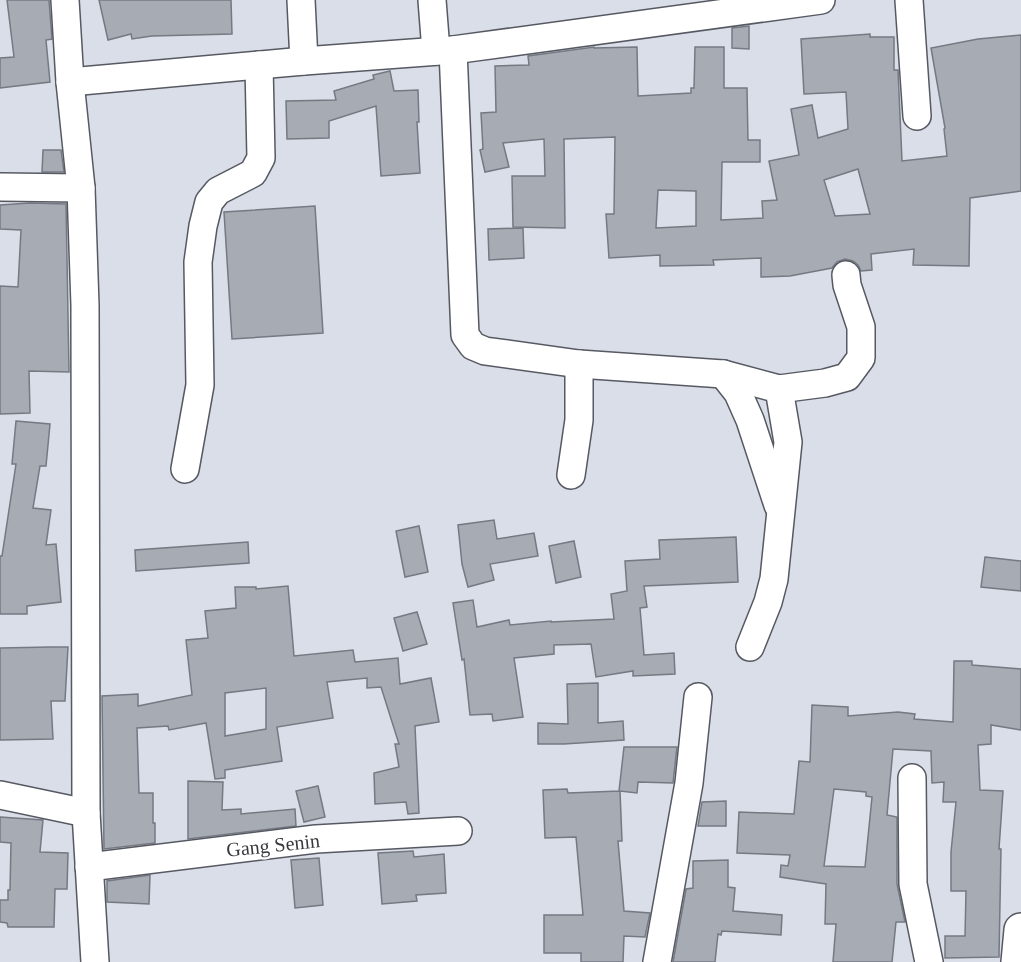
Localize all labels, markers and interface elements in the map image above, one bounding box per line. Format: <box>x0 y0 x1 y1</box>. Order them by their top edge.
street label: Gang Senin <box>225 829 321 862</box>

